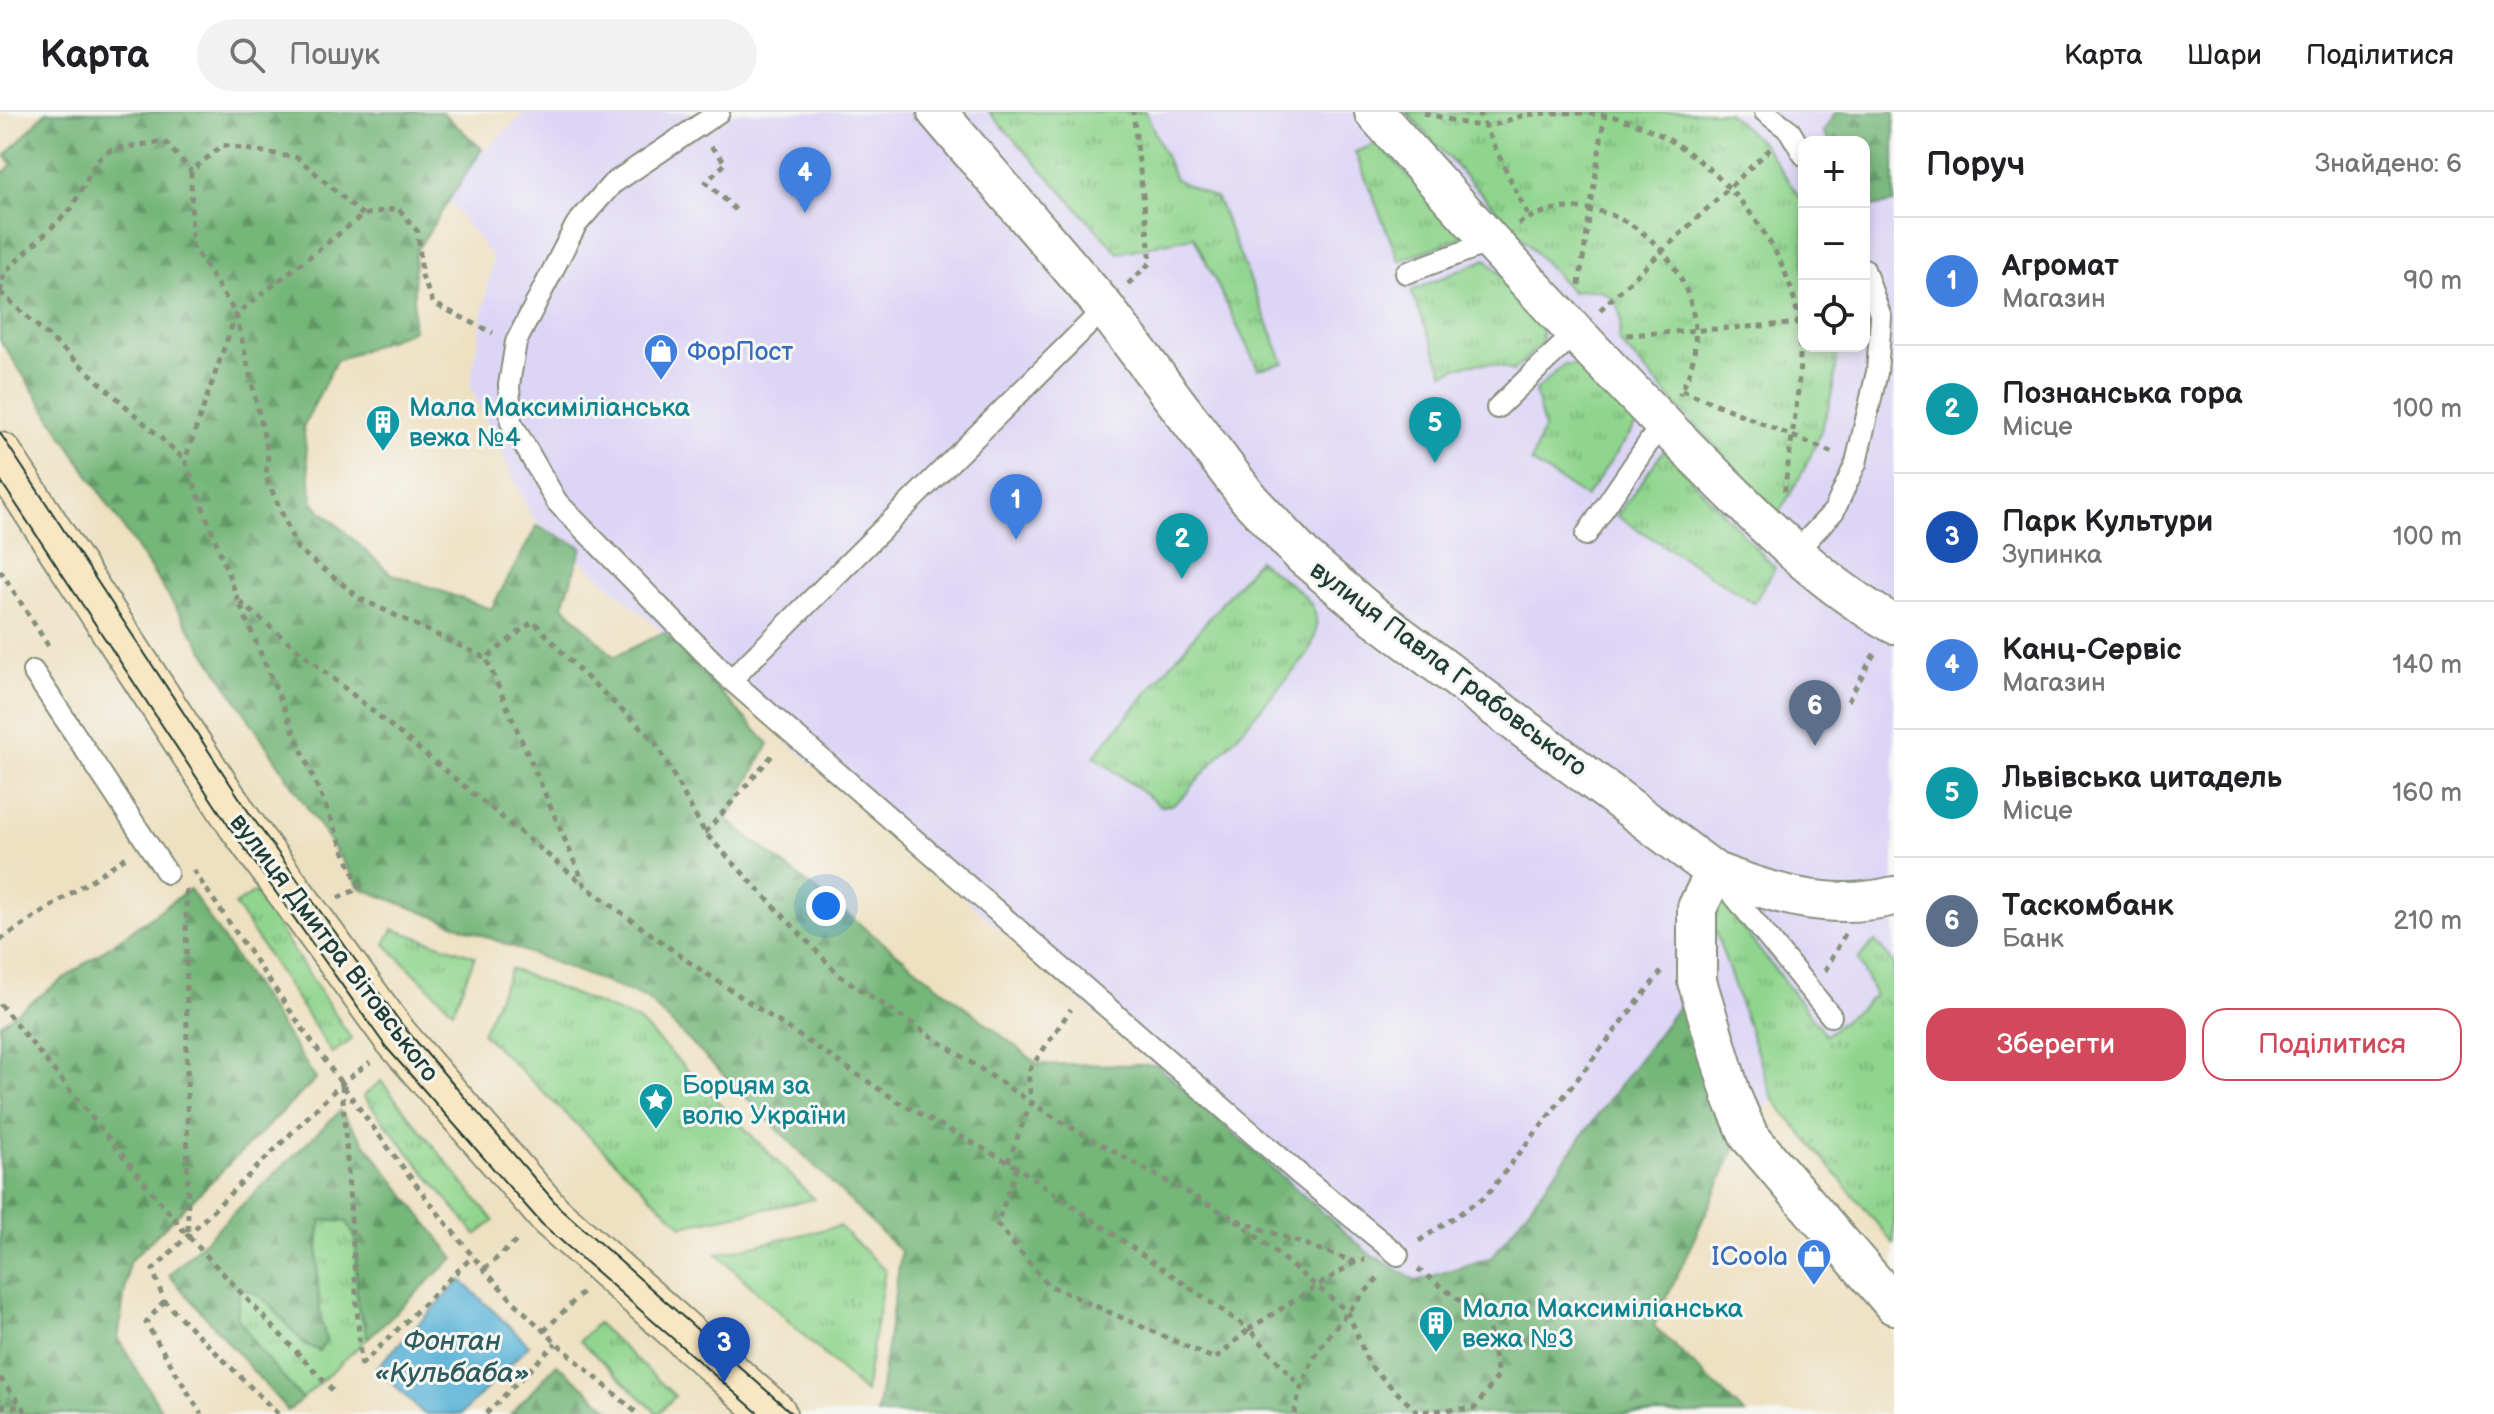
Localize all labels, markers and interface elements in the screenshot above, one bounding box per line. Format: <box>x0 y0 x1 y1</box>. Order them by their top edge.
search box <box>197 19 757 91</box>
text: Карта <box>40 33 149 78</box>
icon: search <box>225 33 269 77</box>
text: Пошук <box>289 37 380 73</box>
text: Карта <box>2064 39 2143 72</box>
text: Шари <box>2187 39 2262 72</box>
text: Поділитися <box>2306 39 2454 72</box>
map controls <box>1798 136 1870 352</box>
button: + <box>1798 136 1870 208</box>
text: Поруч <box>1926 144 2025 185</box>
pin: 4 <box>779 147 831 213</box>
text: Знайдено: 6 <box>2315 149 2462 180</box>
button: − <box>1798 208 1870 280</box>
text: Агромат <box>2002 248 2119 284</box>
text: 1 <box>1947 266 1957 297</box>
text: 90 m <box>2403 266 2462 297</box>
button: locate <box>1798 280 1870 352</box>
text: Магазин <box>2002 284 2106 315</box>
shop icon: ФорПост <box>642 332 680 382</box>
place label: ФорПост <box>687 337 793 368</box>
text: Познанська гора <box>2002 376 2242 412</box>
place label: Мала Максиміліанська вежа №4 <box>409 393 690 454</box>
text: 2 <box>1944 394 1960 425</box>
text: 100 m <box>2393 394 2462 425</box>
pin: 5 <box>1409 397 1461 463</box>
building icon: Мала Максиміліанська вежа №4 <box>364 403 402 453</box>
text: Місце <box>2002 412 2073 443</box>
pin: 1 <box>990 474 1042 540</box>
text: Парк Культури <box>2002 504 2213 540</box>
pin: 2 <box>1156 513 1208 579</box>
text: 3 <box>1944 522 1960 553</box>
text: 100 m <box>2393 522 2462 553</box>
text: Зупинка <box>2002 540 2102 571</box>
street label: вулиця Павла Грабовського <box>1304 555 1593 783</box>
text: Канц-Сервіс <box>2002 632 2182 668</box>
text: 4 <box>1944 650 1960 681</box>
text: 140 m <box>2392 650 2462 681</box>
text: Магазин <box>2002 668 2106 699</box>
pin: 6 <box>1789 680 1841 746</box>
text: Львівська цитадель <box>2002 760 2282 796</box>
text: 5 <box>1944 778 1960 809</box>
text: 160 m <box>2392 778 2462 809</box>
text: Місце <box>2002 796 2073 827</box>
street label: вулиця Дмитра Вітовського <box>223 808 445 1088</box>
your location <box>806 886 846 926</box>
text: Таскомбанк <box>2002 888 2173 924</box>
text: 6 <box>1944 906 1960 937</box>
text: 210 m <box>2393 906 2462 937</box>
text: Банк <box>2002 924 2064 955</box>
button: Зберегти <box>1926 1008 2186 1081</box>
button: Поділитися <box>2202 1008 2462 1081</box>
place label: Борцям за волю України <box>682 1071 846 1132</box>
place icon: Борцям за волю України <box>637 1081 675 1131</box>
shop icon: ICoola <box>1795 1237 1833 1287</box>
place label: ICoola <box>1712 1242 1788 1273</box>
place label: Мала Максиміліанська вежа №3 <box>1462 1294 1743 1355</box>
building icon: Мала Максиміліанська вежа №3 <box>1417 1304 1455 1354</box>
pin: 3 <box>698 1317 750 1383</box>
water label: Фонтан «Кульбаба» <box>375 1325 529 1390</box>

